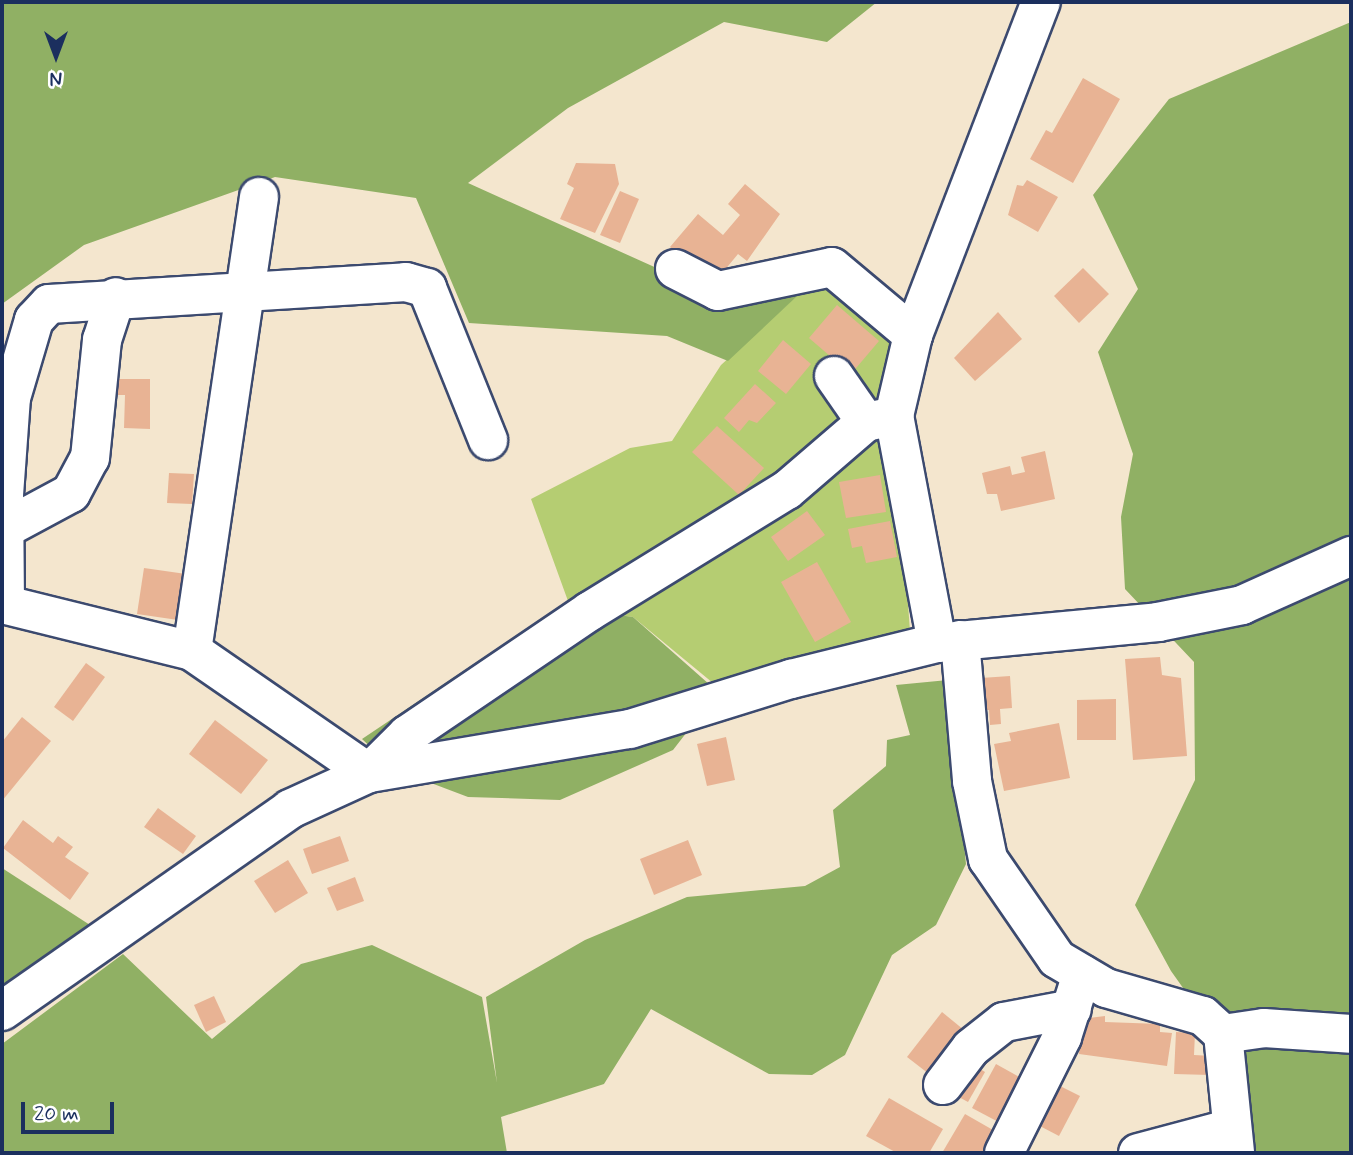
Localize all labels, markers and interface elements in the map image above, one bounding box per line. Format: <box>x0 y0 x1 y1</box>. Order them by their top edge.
north arrow <box>21 21 91 91</box>
text: N <box>50 65 62 90</box>
scale bar <box>24 1088 117 1132</box>
text: 20 m <box>34 1100 79 1128</box>

